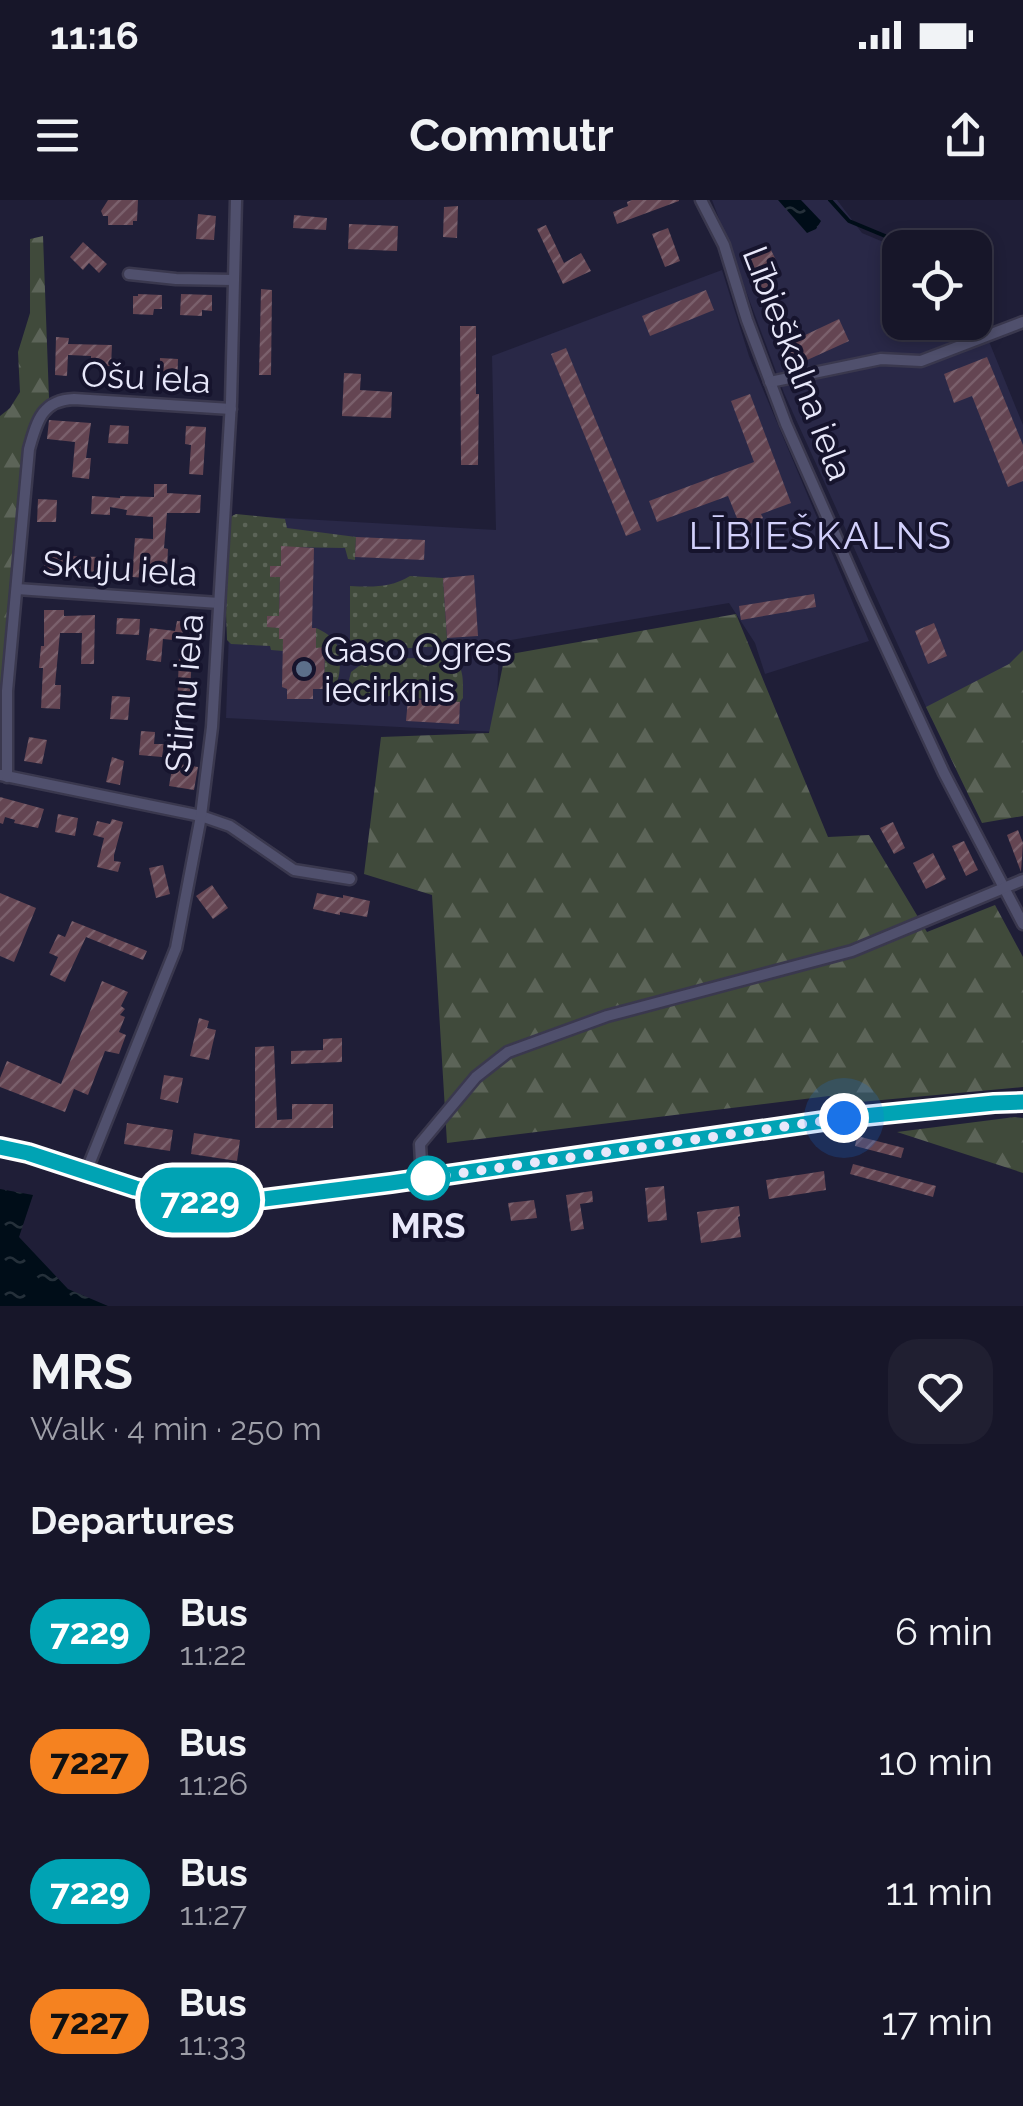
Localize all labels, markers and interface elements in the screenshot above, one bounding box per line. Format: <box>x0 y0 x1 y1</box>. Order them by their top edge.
text: 11:16 <box>50 13 139 58</box>
icon: menu <box>30 108 85 163</box>
icon: share <box>938 108 993 163</box>
text: Commutr <box>409 109 614 162</box>
map controls <box>882 230 992 340</box>
button: locate <box>882 230 992 340</box>
street label: Lībieškalna iela <box>735 240 861 486</box>
street label: Ošu iela <box>80 353 212 401</box>
district label: LĪBIEŠKALNS <box>689 513 953 558</box>
street label: Skuju iela <box>41 542 199 594</box>
street label: Stirnu iela <box>157 612 211 774</box>
place label: Gaso Ogres iecirknis <box>324 629 512 710</box>
marker: Gaso Ogres iecirknis <box>293 658 315 680</box>
your location <box>819 1093 869 1143</box>
marker: MRS <box>407 1157 449 1199</box>
line badge: 7229 <box>130 1168 270 1232</box>
text: 7229 <box>160 1180 240 1221</box>
place label: MRS <box>390 1205 466 1246</box>
button: heart <box>888 1339 993 1444</box>
text: MRS <box>30 1344 133 1400</box>
text: Walk · 4 min · 250 m <box>30 1410 322 1447</box>
text: Departures <box>30 1498 235 1543</box>
text: Bus <box>180 1590 248 1635</box>
text: 6 min <box>895 1609 993 1654</box>
text: 7229 <box>50 1611 130 1652</box>
text: 11:22 <box>180 1635 247 1672</box>
text: Bus <box>179 1720 247 1765</box>
text: 10 min <box>878 1739 993 1784</box>
text: 7227 <box>50 1741 129 1782</box>
text: 11:26 <box>179 1765 248 1802</box>
text: Bus <box>180 1850 248 1895</box>
text: 11 min <box>885 1869 993 1914</box>
text: 7229 <box>50 1871 130 1912</box>
text: 11:27 <box>180 1895 247 1932</box>
text: Bus <box>179 1980 247 2025</box>
text: 17 min <box>882 1999 993 2044</box>
text: 7227 <box>50 2001 129 2042</box>
text: 11:33 <box>179 2025 246 2062</box>

